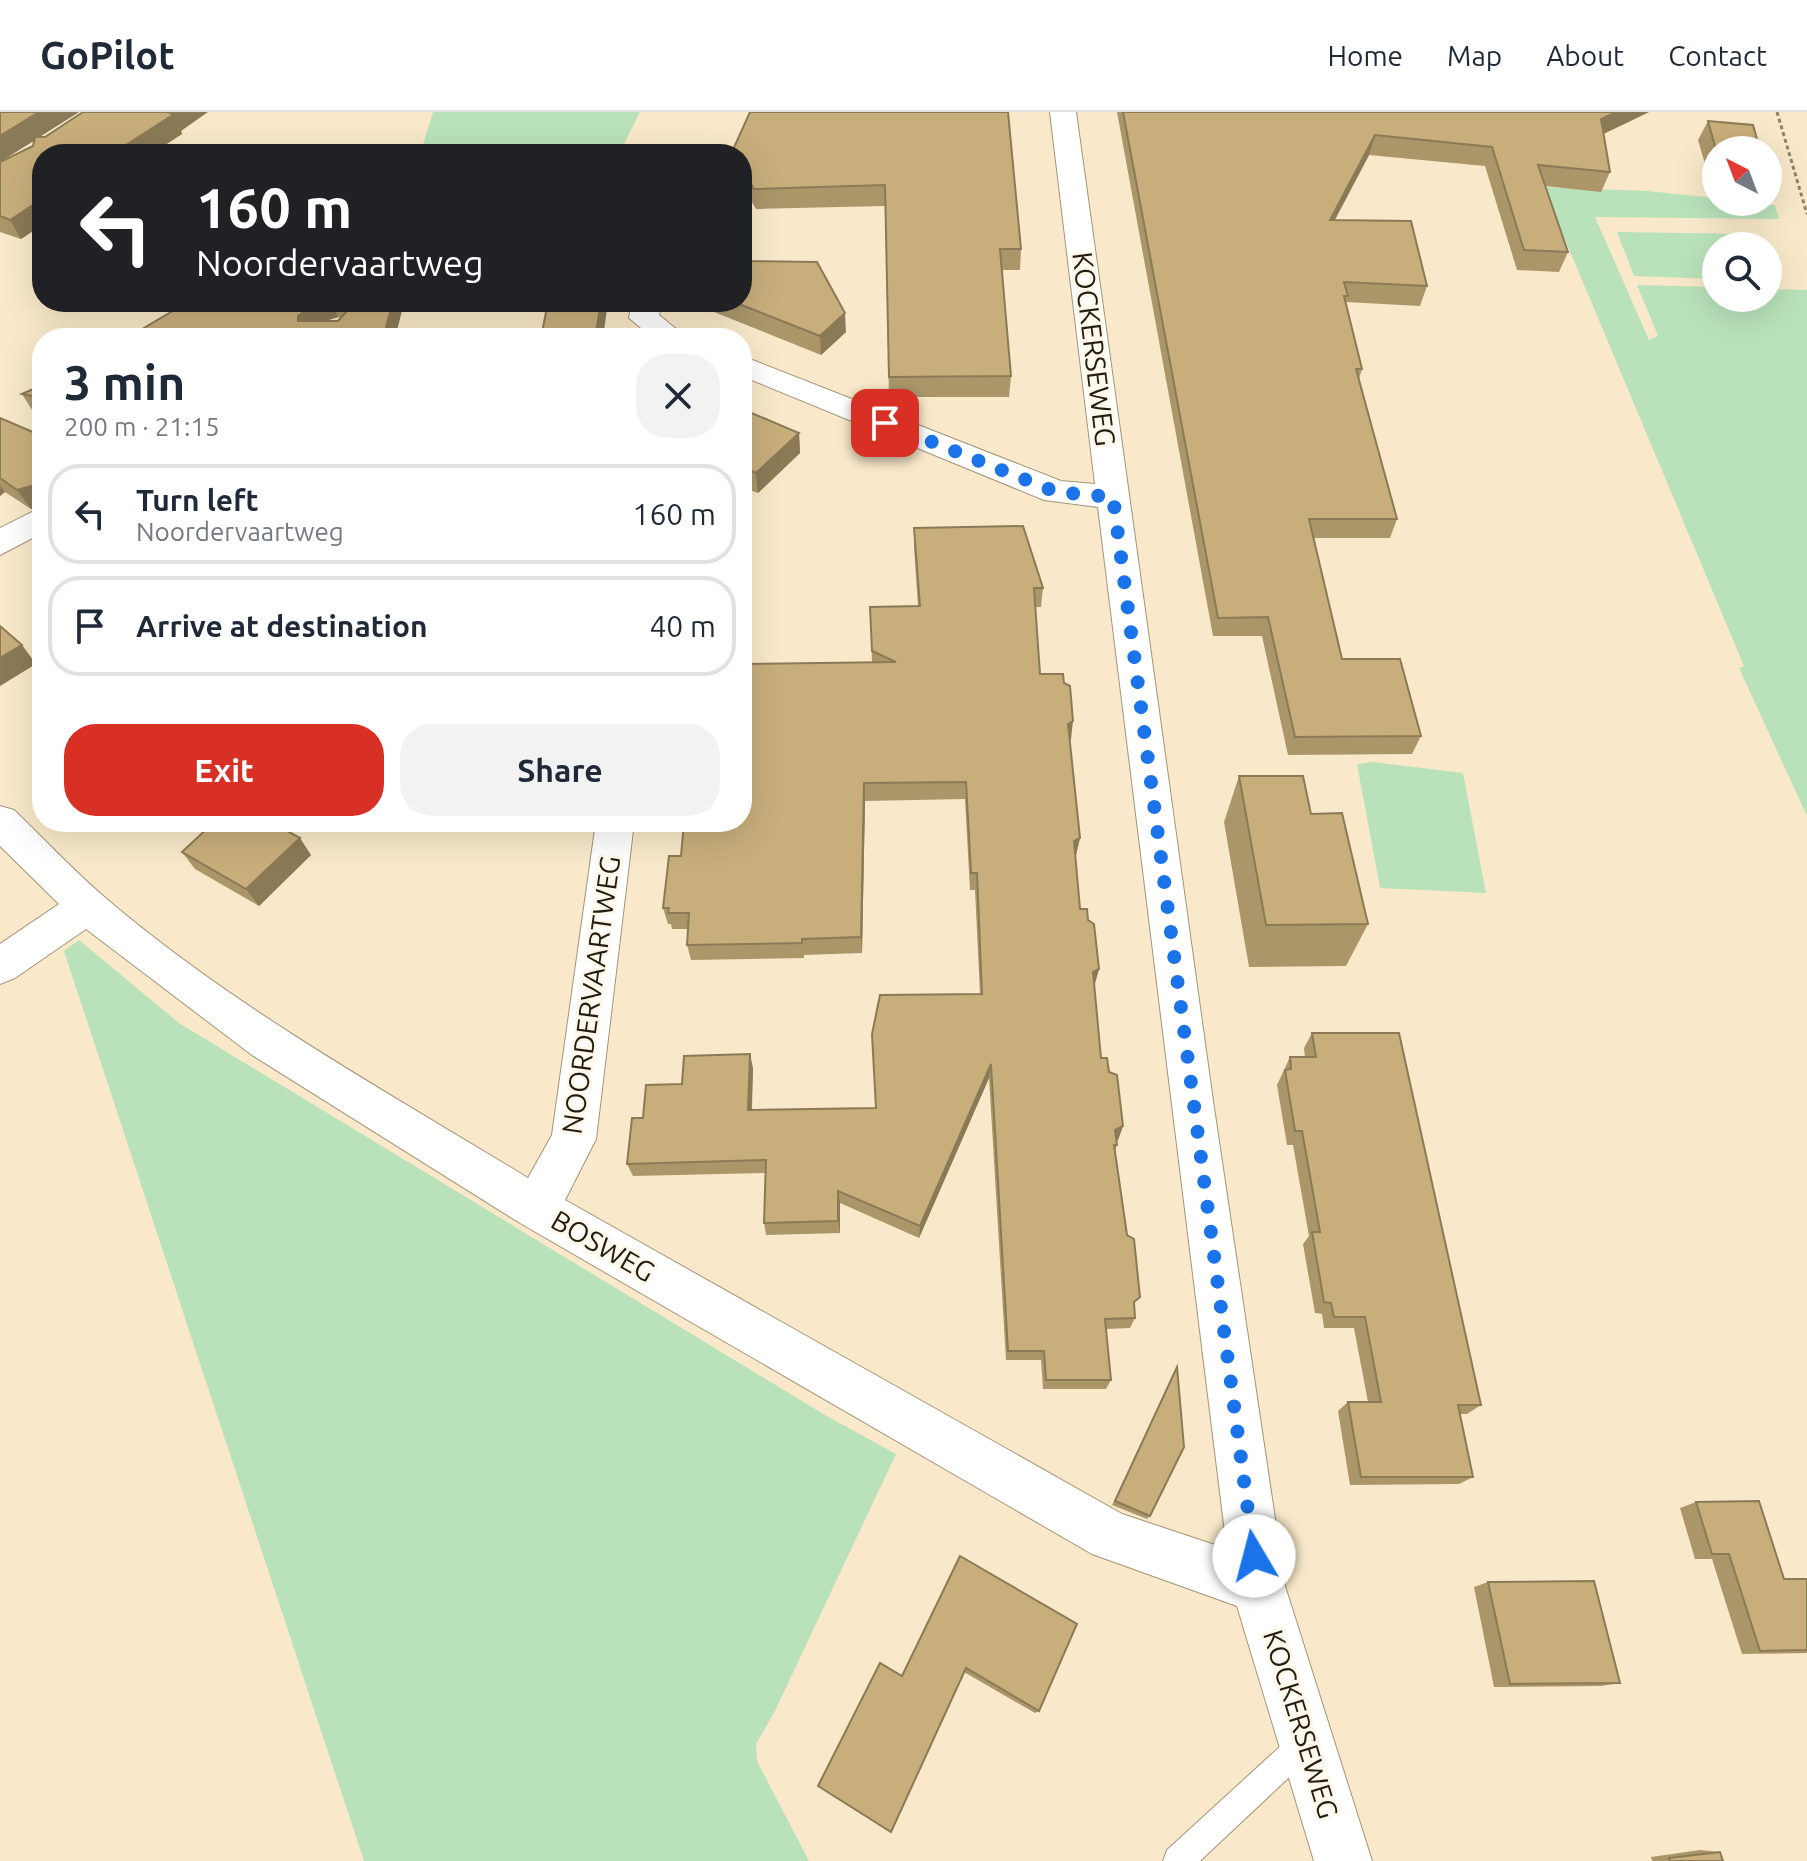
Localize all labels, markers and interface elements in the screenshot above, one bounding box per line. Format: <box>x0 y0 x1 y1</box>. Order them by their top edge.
text: GoPilot <box>40 34 175 76</box>
text: Home <box>1328 40 1403 71</box>
text: Map <box>1447 40 1502 71</box>
text: About <box>1546 40 1624 71</box>
text: Contact <box>1668 40 1767 71</box>
north arrow <box>1702 136 1782 216</box>
map controls <box>1702 136 1782 312</box>
icon: left <box>64 176 168 280</box>
text: 160 m <box>196 176 352 239</box>
button: search <box>1702 232 1782 312</box>
text: Noordervaartweg <box>196 242 484 283</box>
street label: KOCKERSEWEG <box>1067 250 1122 448</box>
button: close <box>636 354 720 438</box>
text: 3 min <box>64 355 185 409</box>
pin <box>851 389 919 457</box>
icon: arrive <box>863 401 907 445</box>
text: 200 m · 21:15 <box>64 412 220 441</box>
text: Turn left <box>136 483 258 517</box>
icon: left <box>68 492 112 536</box>
text: 160 m <box>632 497 716 531</box>
text: Noordervaartweg <box>136 517 344 546</box>
icon: arrive <box>68 604 112 648</box>
text: Arrive at destination <box>136 609 428 643</box>
text: 40 m <box>649 609 716 643</box>
button: Exit <box>64 724 384 816</box>
button: Share <box>400 724 720 816</box>
street label: NOORDERVAARTWEG <box>556 854 625 1136</box>
street label: BOSWEG <box>546 1204 660 1287</box>
position arrow <box>1212 1514 1296 1598</box>
street label: KOCKERSEWEG <box>1258 1626 1345 1822</box>

